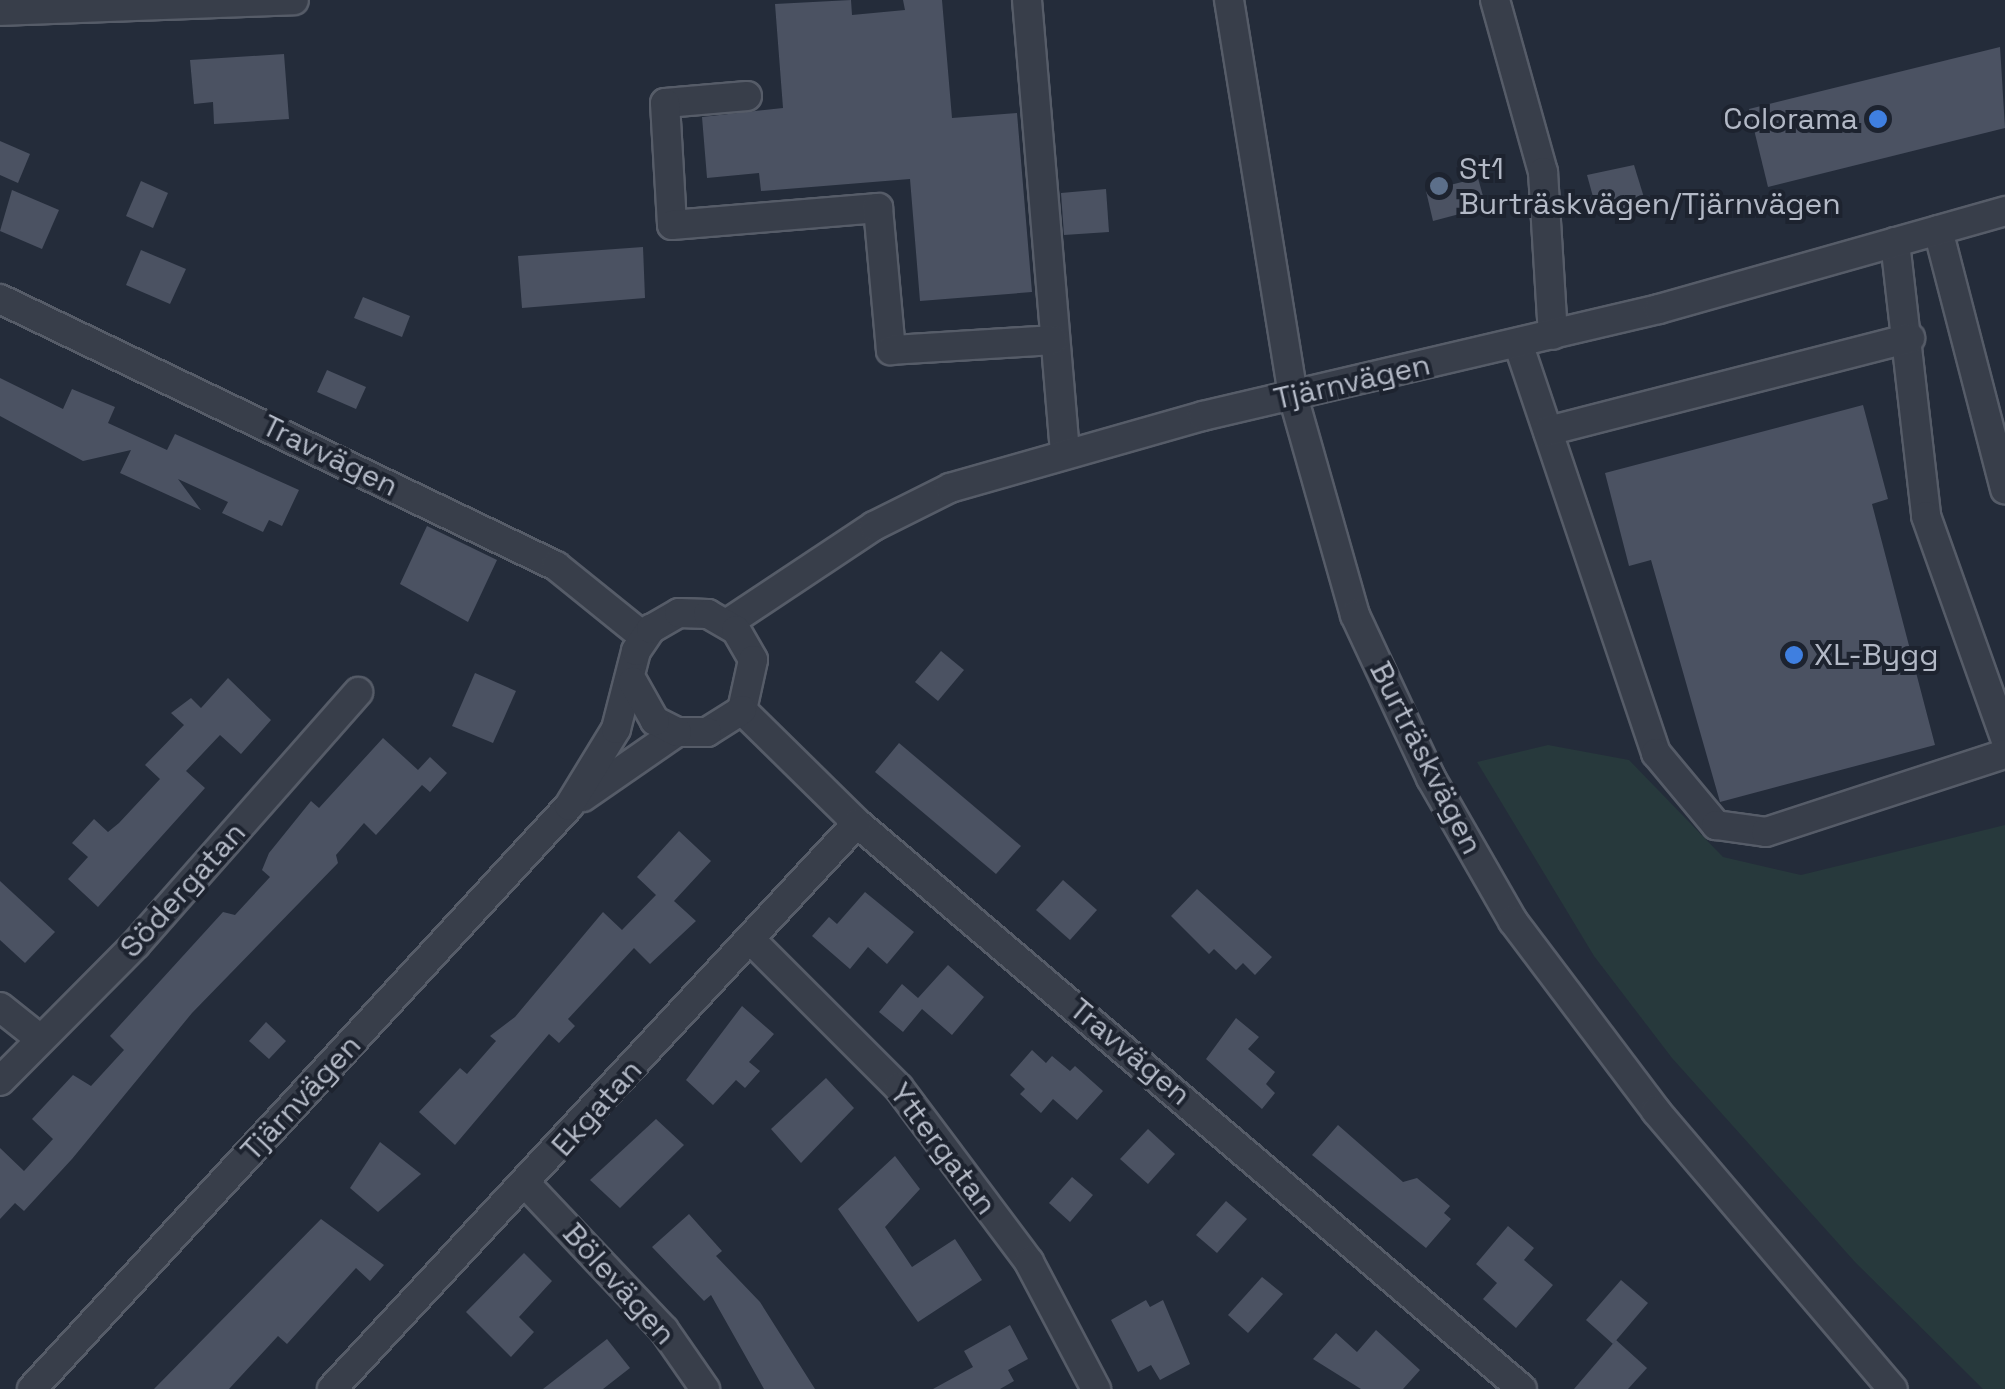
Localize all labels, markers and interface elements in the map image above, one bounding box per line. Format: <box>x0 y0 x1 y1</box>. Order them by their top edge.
place label: Colorama <box>1723 101 1858 137</box>
marker: Colorama <box>1867 108 1889 130</box>
place label: St1 Burträskvägen/Tjärnvägen <box>1459 151 1841 222</box>
marker: St1 Burträskvägen/Tjärnvägen <box>1428 175 1450 197</box>
street label: Tjärnvägen <box>1270 347 1434 417</box>
street label: Travvägen <box>256 408 404 504</box>
place label: XL-Bygg <box>1814 637 1939 673</box>
marker: XL-Bygg <box>1783 644 1805 666</box>
street label: Burträskvägen <box>1362 656 1490 860</box>
street label: Södergatan <box>113 815 253 965</box>
street label: Travvägen <box>1062 991 1198 1113</box>
street label: Tjärnvägen <box>234 1028 368 1168</box>
street label: Ekgatan <box>544 1052 650 1164</box>
street label: Yttergatan <box>882 1076 1004 1222</box>
street label: Bölevägen <box>555 1216 683 1352</box>

